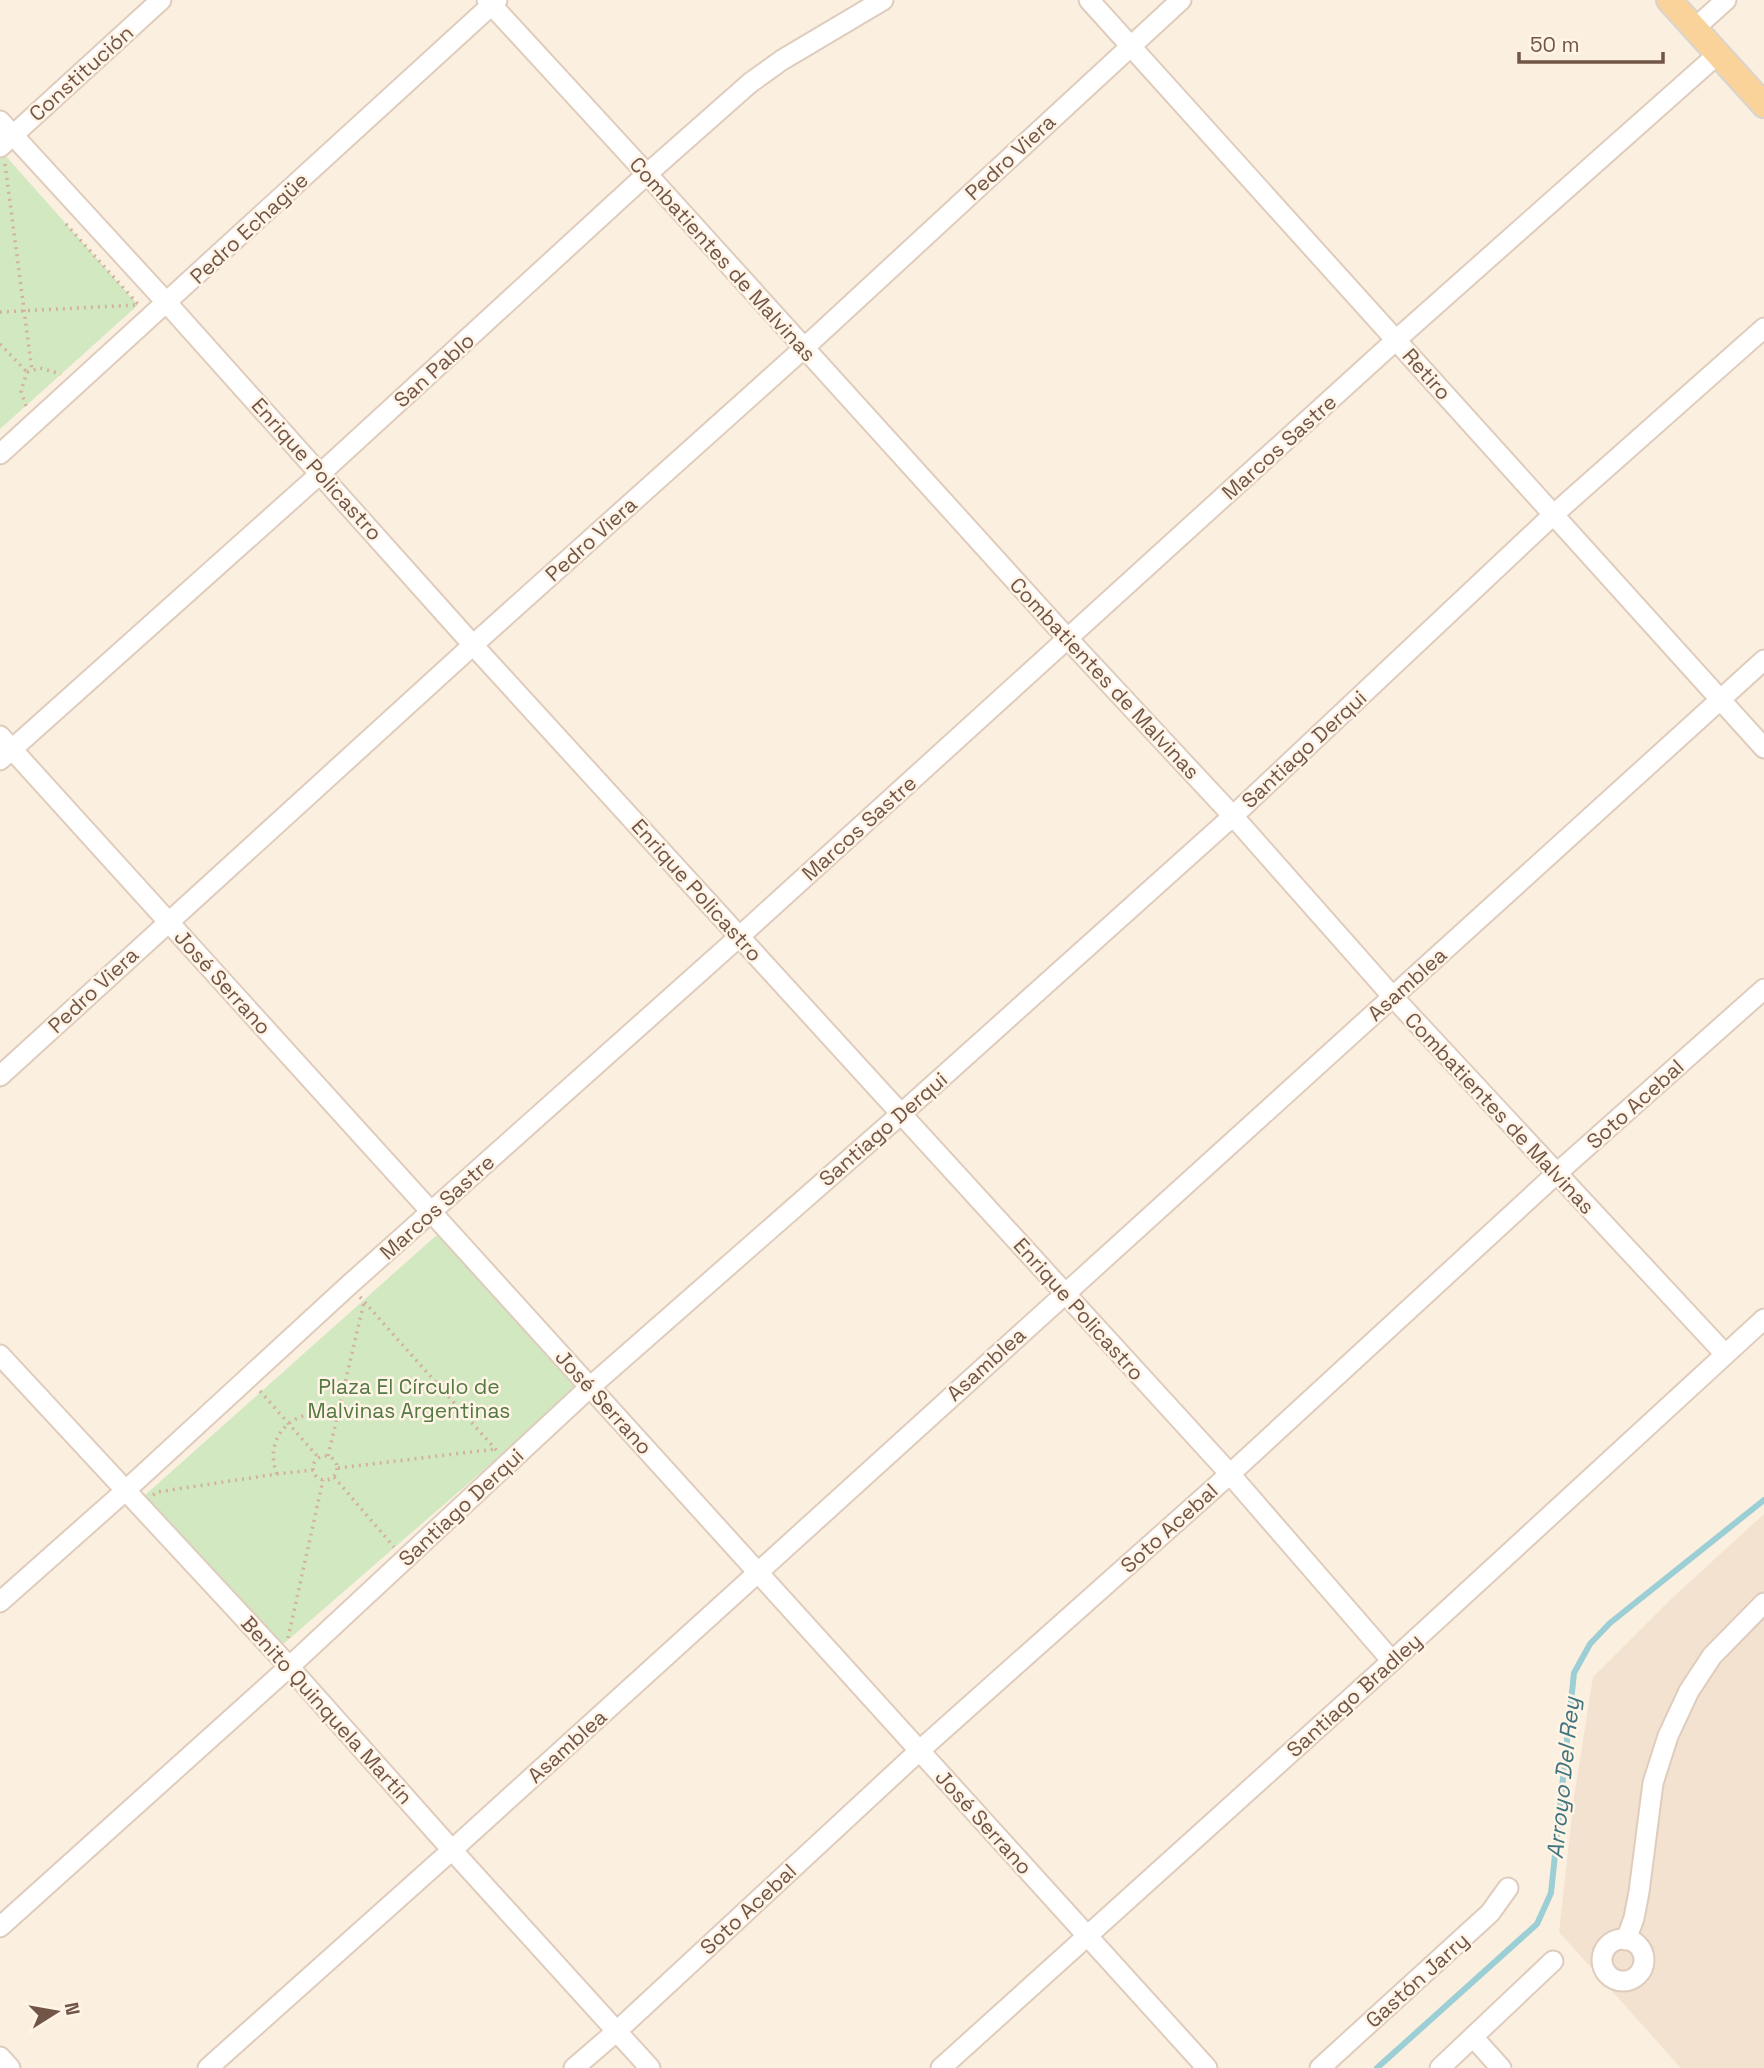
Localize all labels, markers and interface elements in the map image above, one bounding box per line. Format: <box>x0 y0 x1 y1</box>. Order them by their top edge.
street label: Constitución <box>23 19 139 127</box>
scale bar <box>1519 21 1662 65</box>
text: 50 m <box>1530 31 1580 58</box>
street label: Pedro Viera <box>959 108 1061 206</box>
street label: Combatientes de Malvinas <box>624 151 822 367</box>
street label: Pedro Echagüe <box>184 166 314 290</box>
street label: San Pablo <box>388 327 480 413</box>
street label: Retiro <box>1397 342 1457 406</box>
street label: Marcos Sastre <box>1216 388 1342 506</box>
street label: Enrique Policastro <box>246 392 388 546</box>
street label: Pedro Viera <box>540 491 642 587</box>
street label: Combatientes de Malvinas <box>1004 571 1206 785</box>
street label: Santiago Derqui <box>1236 684 1372 814</box>
street label: Marcos Sastre <box>796 769 922 887</box>
street label: Enrique Policastro <box>626 813 768 967</box>
street label: José Serrano <box>169 924 277 1040</box>
street label: Pedro Viera <box>42 941 144 1039</box>
street label: Asamblea <box>1362 941 1452 1027</box>
street label: Combatientes de Malvinas <box>1399 1006 1601 1220</box>
street label: Soto Acebal <box>1581 1053 1689 1155</box>
street label: Santiago Derqui <box>813 1066 953 1192</box>
street label: Marcos Sastre <box>374 1148 500 1266</box>
street label: Enrique Policastro <box>1008 1232 1150 1386</box>
street label: Asamblea <box>941 1321 1031 1407</box>
street label: José Serrano <box>550 1344 658 1460</box>
park label: Plaza El Círculo de Malvinas Argentinas <box>308 1373 510 1424</box>
street label: Santiago Derqui <box>393 1442 529 1572</box>
street label: Soto Acebal <box>1115 1477 1223 1579</box>
street label: Benito Quinquela Martín <box>235 1610 419 1810</box>
street label: Santiago Bradley <box>1281 1627 1427 1763</box>
water label: Arroyo Del Rey <box>1540 1695 1587 1860</box>
street label: Asamblea <box>522 1703 612 1789</box>
street label: José Serrano <box>930 1764 1038 1880</box>
street label: Soto Acebal <box>694 1858 802 1960</box>
street label: Gastón Jarry <box>1360 1927 1474 2033</box>
north arrow <box>21 1977 91 2047</box>
text: N <box>59 2000 86 2017</box>

